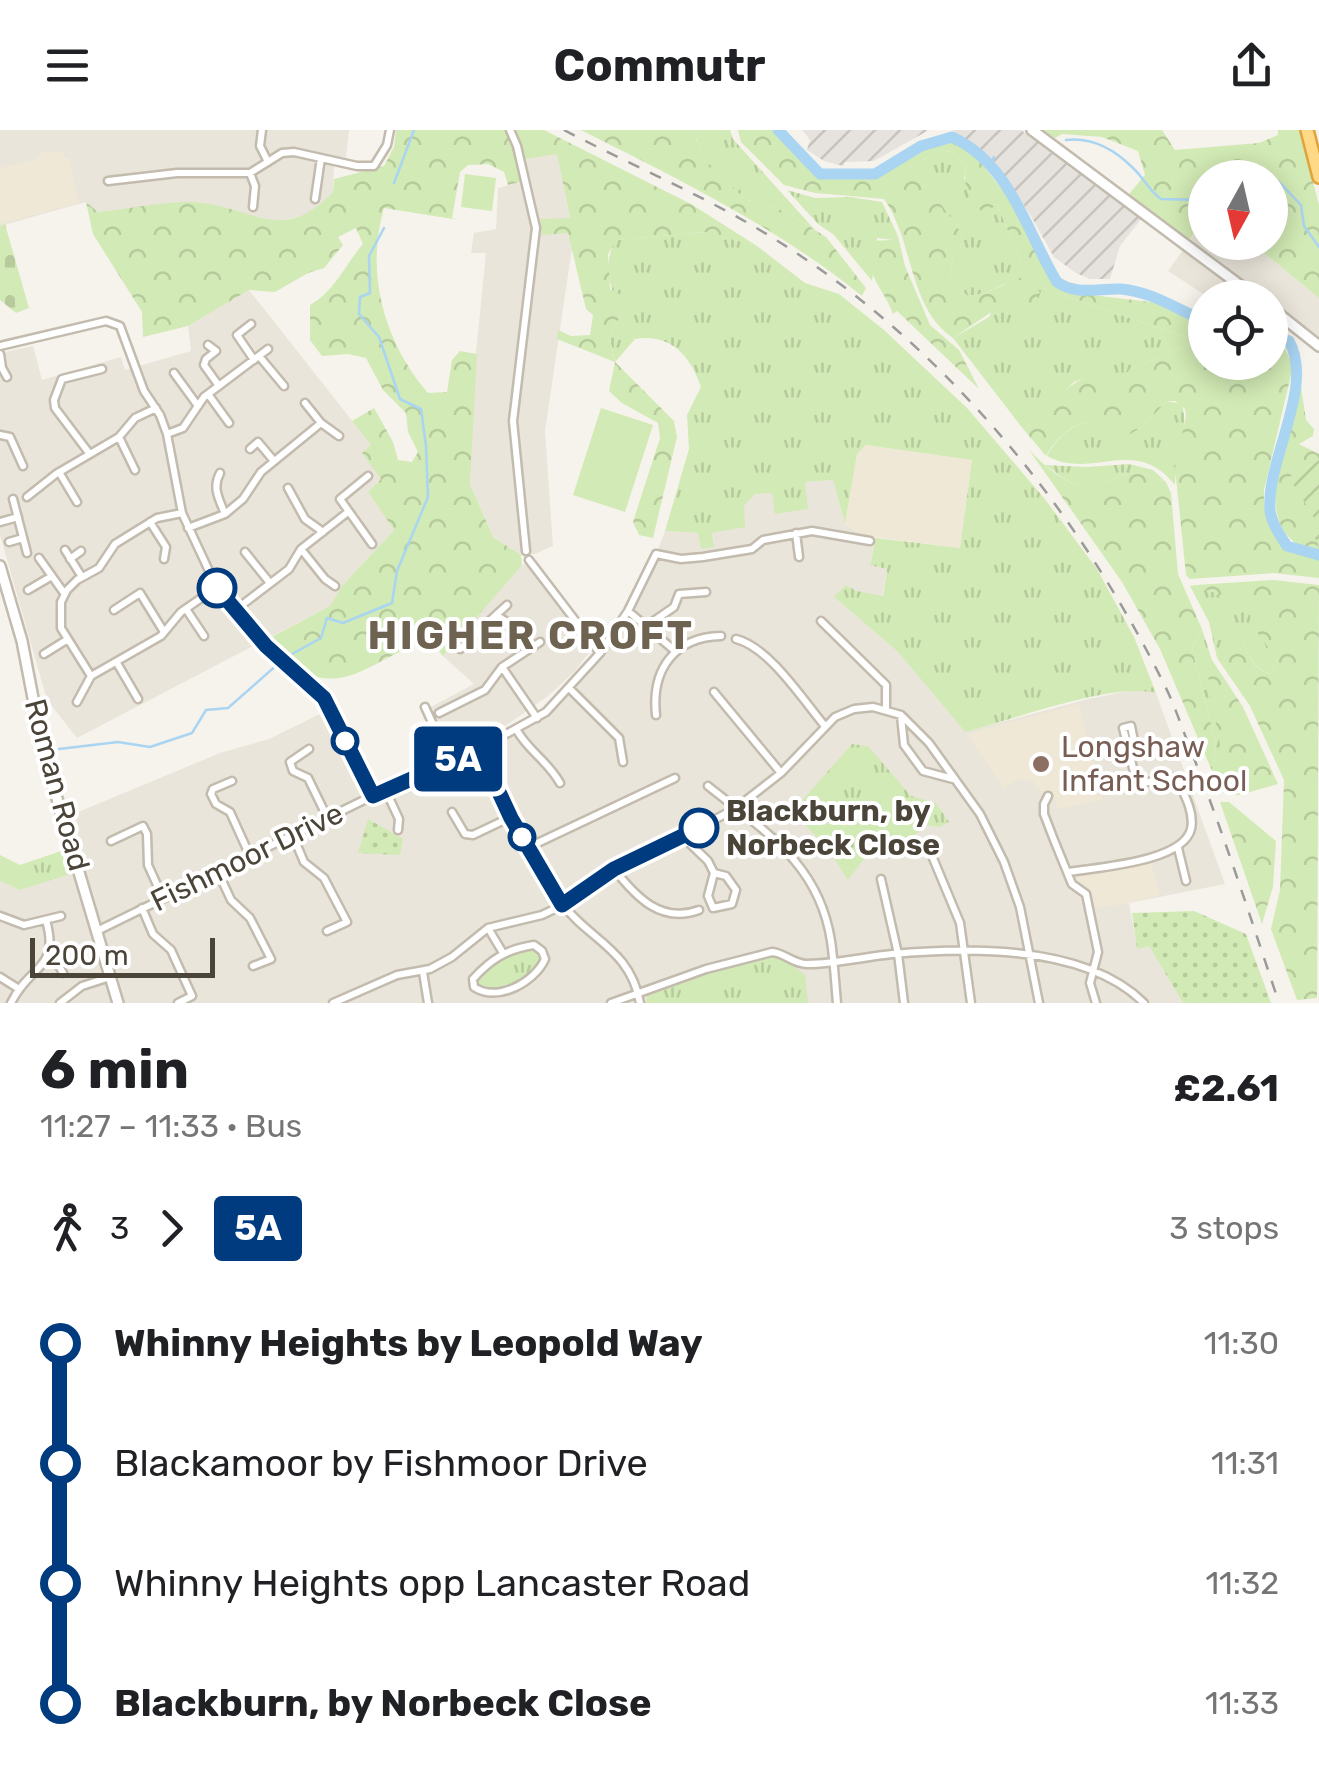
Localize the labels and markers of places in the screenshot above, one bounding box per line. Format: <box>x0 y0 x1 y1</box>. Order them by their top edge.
unlabelled marker <box>198 569 236 607</box>
unlabelled marker <box>332 728 358 754</box>
place label: Longshaw Infant School <box>1061 729 1247 799</box>
marker: Longshaw Infant School <box>1030 753 1052 775</box>
place label: Blackburn, by Norbeck Close <box>726 793 940 863</box>
marker: Blackburn, by Norbeck Close <box>680 809 718 847</box>
unlabelled marker <box>509 824 535 850</box>

